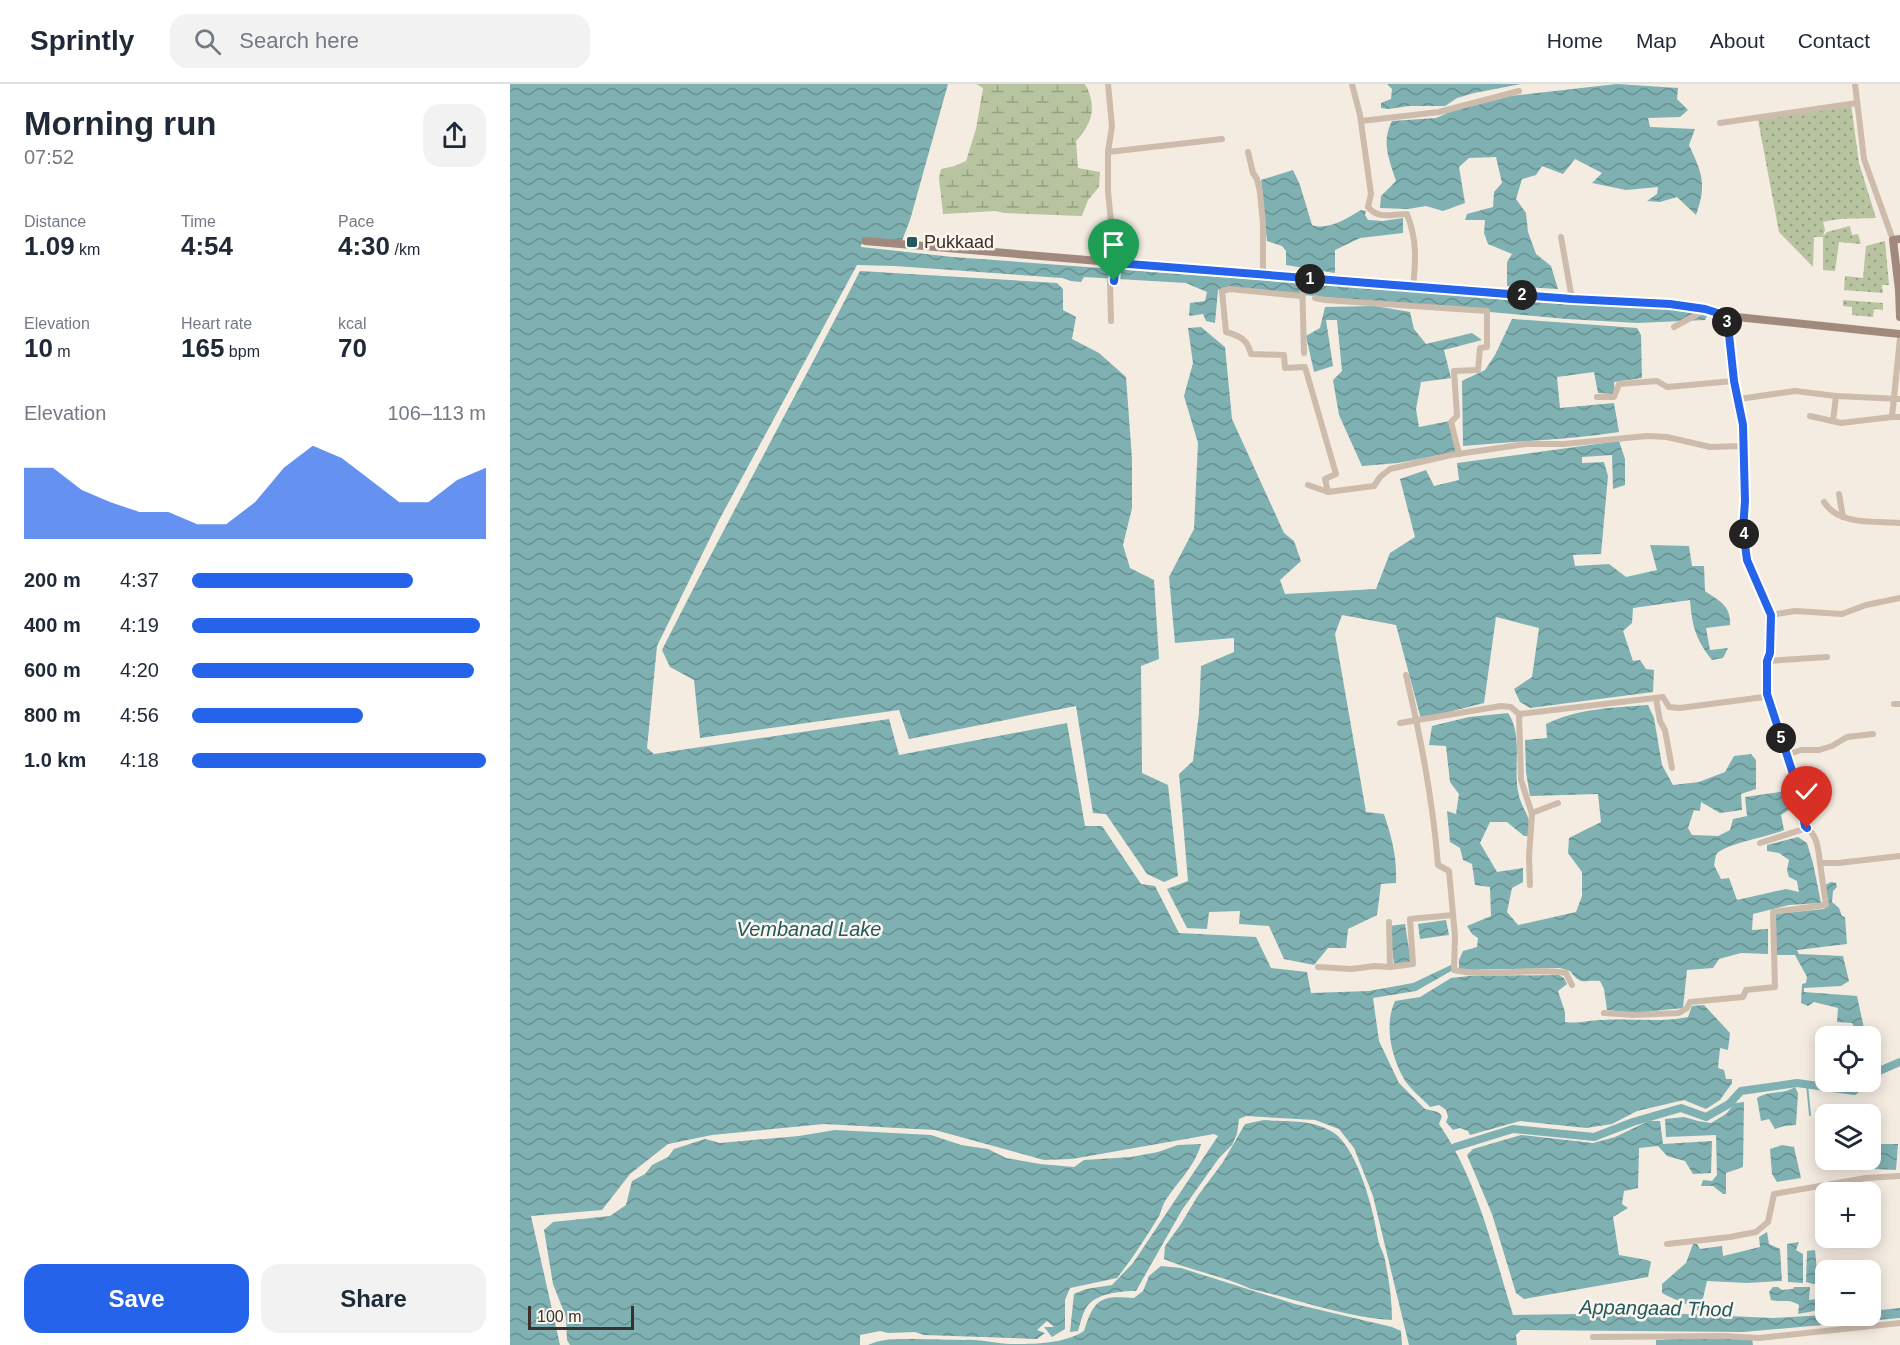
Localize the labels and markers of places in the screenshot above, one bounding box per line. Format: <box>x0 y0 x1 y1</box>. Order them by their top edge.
pin <box>1088 219 1139 281</box>
place label: Pukkaad <box>924 232 994 252</box>
marker: Pukkaad <box>905 235 919 249</box>
pin: 1 <box>1295 264 1325 294</box>
pin: 2 <box>1507 280 1537 310</box>
pin: 3 <box>1712 307 1742 337</box>
pin: 4 <box>1729 519 1759 549</box>
pin: 5 <box>1766 723 1796 753</box>
pin <box>1781 766 1832 828</box>

